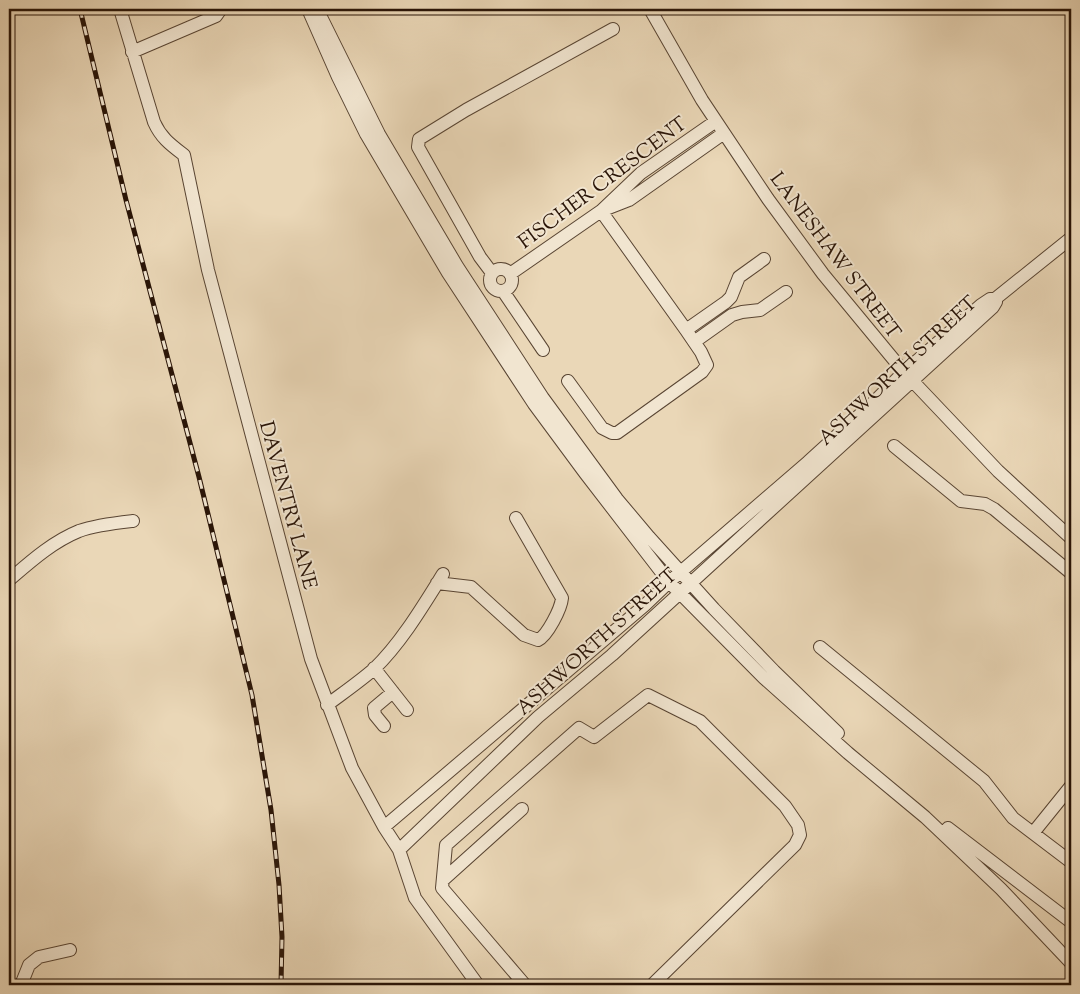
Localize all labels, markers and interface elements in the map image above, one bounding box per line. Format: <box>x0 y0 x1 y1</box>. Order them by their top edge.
street label: FISCHER CRESCENT <box>513 111 694 257</box>
street label: LANESHAW STREET <box>761 167 907 346</box>
street label: ASHWORTH STREET <box>813 290 985 453</box>
street label: DAVENTRY LANE <box>250 418 323 593</box>
street label: ASHWORTH STREET <box>511 563 685 723</box>

